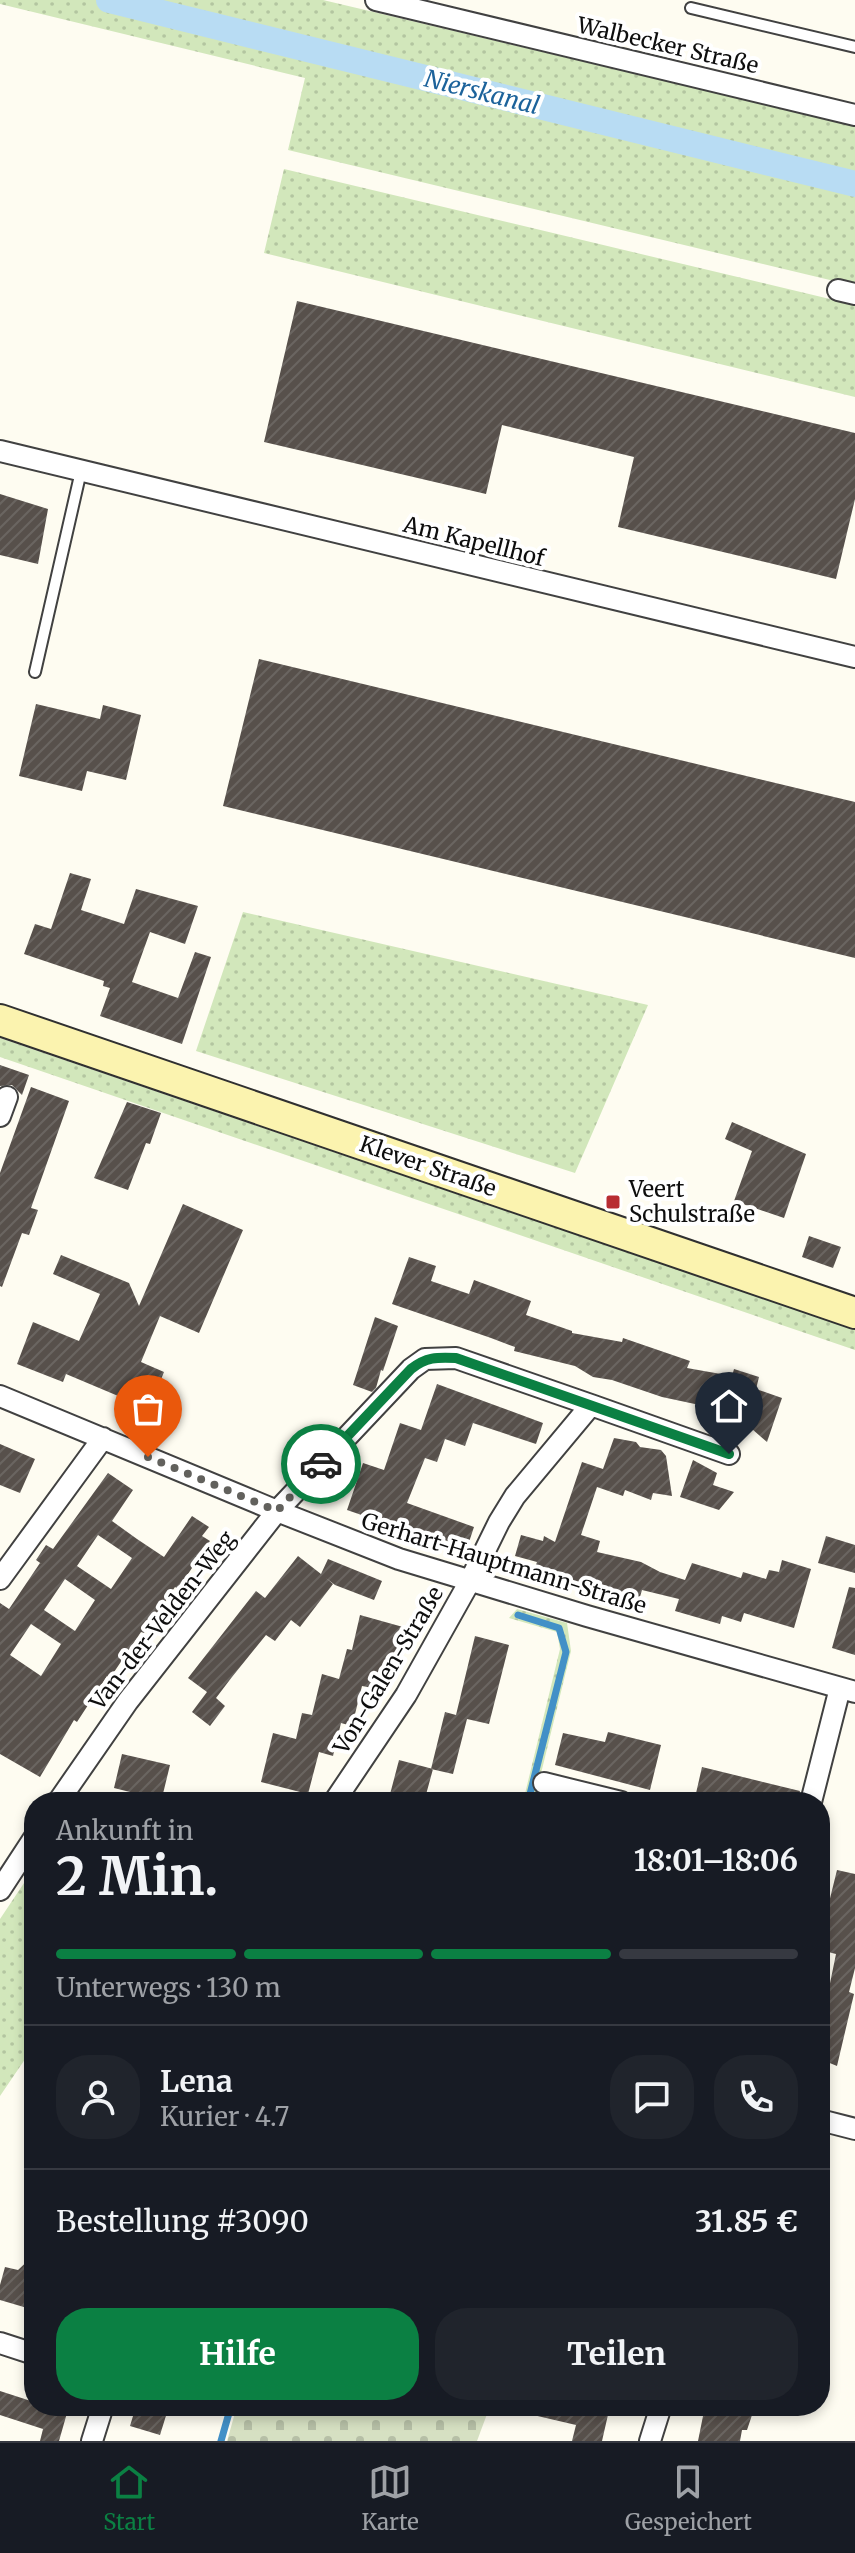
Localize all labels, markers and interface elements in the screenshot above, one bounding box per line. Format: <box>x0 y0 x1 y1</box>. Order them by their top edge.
street label: Walbecker Straße <box>574 10 761 79</box>
water label: Nierskanal <box>421 63 543 121</box>
street label: Am Kapellhof <box>400 510 549 572</box>
street label: Klever Straße <box>356 1130 500 1202</box>
place label: Veert Schulstraße <box>628 1175 755 1228</box>
marker: Veert Schulstraße <box>604 1193 622 1211</box>
pin <box>695 1372 763 1454</box>
pin <box>114 1375 182 1457</box>
icon: home <box>707 1384 751 1428</box>
icon: bag <box>126 1387 170 1431</box>
courier <box>281 1424 361 1504</box>
icon: car <box>299 1442 343 1486</box>
street label: Gerhart-Hauptmann-Straße <box>358 1506 650 1620</box>
street label: Van-der-Velden-Weg <box>83 1525 241 1716</box>
street label: Von-Galen-Straße <box>326 1581 449 1760</box>
text: Ankunft in <box>56 1814 193 1847</box>
text: 18:01–18:06 <box>634 1841 798 1879</box>
text: 2 Min. <box>56 1844 218 1909</box>
text: Unterwegs · 130 m <box>56 1971 281 2004</box>
button: person <box>56 2055 140 2139</box>
button: chat <box>610 2055 694 2139</box>
button: phone <box>714 2055 798 2139</box>
text: Lena <box>160 2062 233 2100</box>
text: Kurier · 4.7 <box>160 2100 289 2133</box>
text: Bestellung #3090 <box>56 2202 309 2240</box>
text: 31.85 € <box>695 2202 798 2240</box>
button: Hilfe <box>56 2308 419 2400</box>
button: Teilen <box>435 2308 798 2400</box>
tab: Start <box>103 2460 155 2536</box>
tab: Karte <box>362 2460 419 2536</box>
tab: Gespeichert <box>625 2460 752 2536</box>

